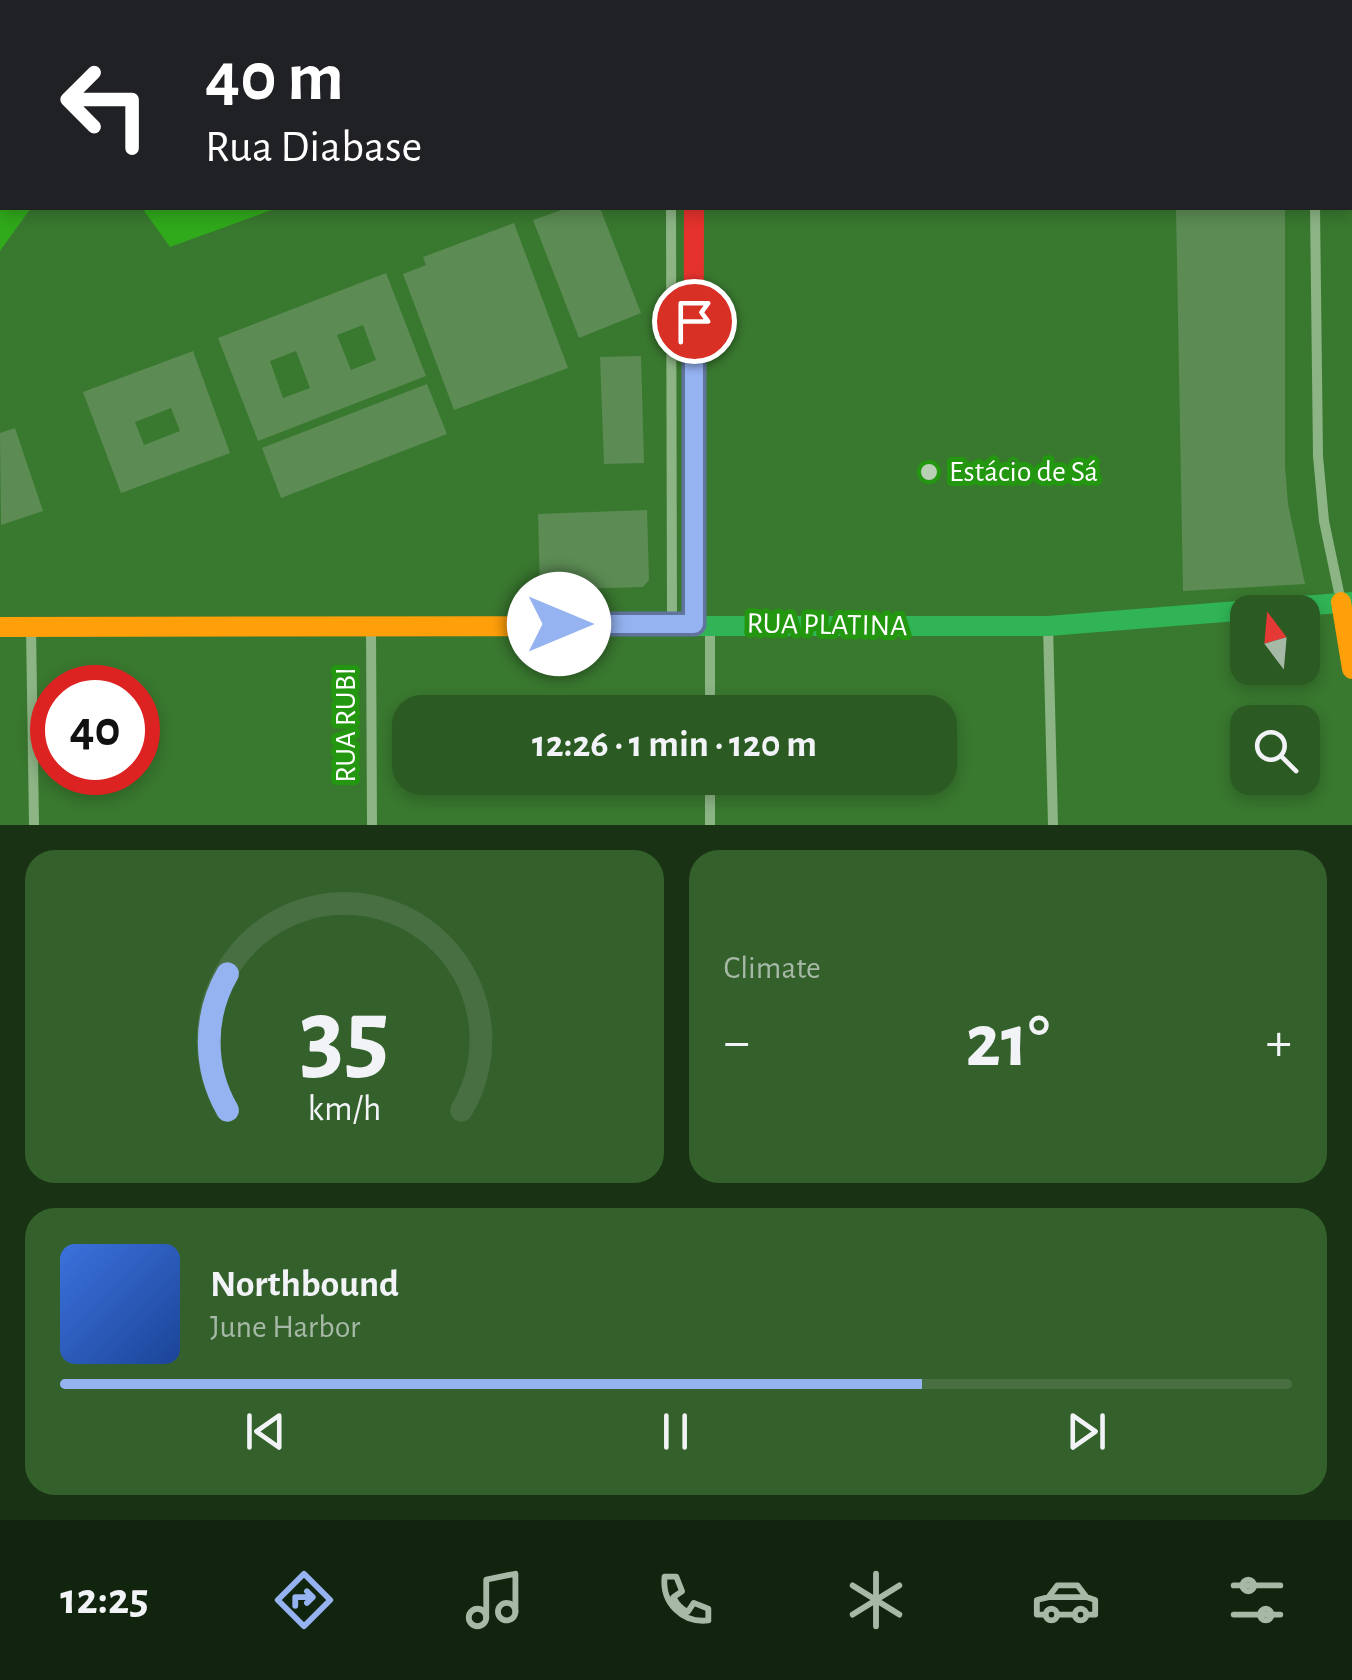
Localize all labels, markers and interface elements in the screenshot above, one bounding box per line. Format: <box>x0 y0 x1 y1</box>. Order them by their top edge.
icon: left <box>40 40 170 170</box>
text: 40 m <box>205 43 344 113</box>
text: Rua Diabase <box>205 125 422 170</box>
pin <box>652 279 737 364</box>
icon: arrive <box>667 294 722 349</box>
place label: Estácio de Sá <box>949 457 1098 487</box>
marker: Estácio de Sá <box>918 461 940 483</box>
position arrow <box>507 572 611 676</box>
north arrow <box>1230 595 1320 685</box>
map controls <box>1230 595 1320 795</box>
street label: RUA PLATINA <box>746 609 908 641</box>
speed limit sign: 40 <box>30 665 160 795</box>
street label: RUA RUBI <box>331 667 361 783</box>
button: search <box>1230 705 1320 795</box>
text: 12:26 · 1 min · 120 m <box>532 726 817 764</box>
text: Climate <box>724 952 821 984</box>
text: 35 <box>299 985 389 1089</box>
text: 21° <box>966 1005 1050 1080</box>
text: − <box>724 1015 750 1070</box>
text: + <box>1266 1015 1292 1070</box>
text: km/h <box>307 1091 381 1127</box>
text: Northbound <box>210 1266 399 1304</box>
text: June Harbor <box>210 1311 360 1343</box>
icon: previous <box>238 1404 293 1459</box>
icon: pause <box>648 1404 703 1459</box>
icon: next <box>1059 1404 1114 1459</box>
icon: directions <box>269 1565 339 1635</box>
icon: music <box>460 1565 530 1635</box>
icon: phone <box>650 1565 720 1635</box>
icon: climate <box>841 1565 911 1635</box>
icon: car <box>1031 1565 1101 1635</box>
icon: filters <box>1222 1565 1292 1635</box>
text: 12:25 <box>60 1577 149 1622</box>

